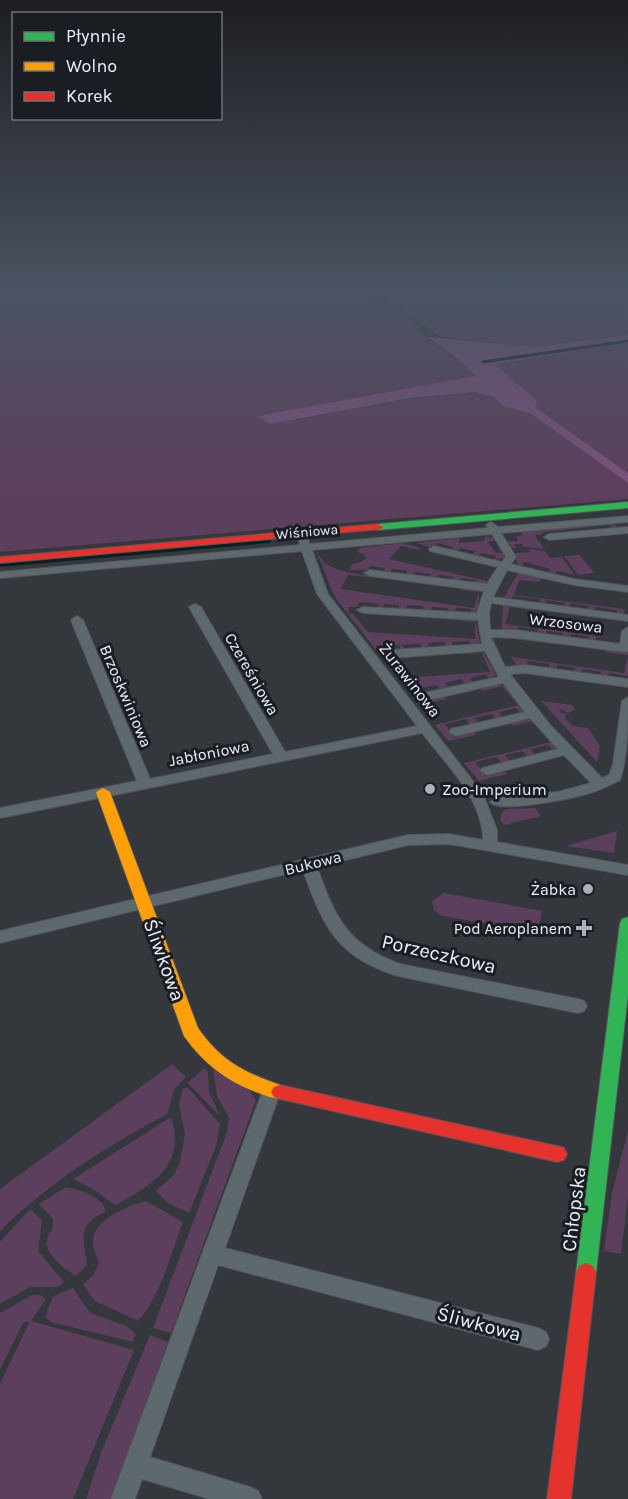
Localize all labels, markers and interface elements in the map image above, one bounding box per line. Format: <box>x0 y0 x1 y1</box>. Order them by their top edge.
legend <box>12 12 222 120</box>
text: Płynnie <box>66 25 126 47</box>
text: Wolno <box>66 55 117 77</box>
text: Korek <box>66 85 113 107</box>
street label: Wiśniowa <box>275 521 339 543</box>
street label: Wrzosowa <box>528 609 604 637</box>
street label: Czereśniowa <box>221 630 283 718</box>
street label: Żurawinowa <box>375 639 445 721</box>
street label: Brzoskwiniowa <box>96 642 156 750</box>
street label: Jabłoniowa <box>167 736 251 770</box>
place label: Zoo-Imperium <box>442 780 547 799</box>
marker: Zoo-Imperium <box>423 782 437 796</box>
street label: Bukowa <box>283 847 343 879</box>
place label: Żabka <box>530 880 576 899</box>
marker: Żabka <box>581 882 595 896</box>
street label: Śliwkowa <box>139 915 190 1004</box>
place label: Pod Aeroplanem <box>454 919 572 938</box>
marker: Pod Aeroplanem <box>577 921 591 935</box>
street label: Porzeczkowa <box>380 930 498 978</box>
street label: Chłopska <box>557 1165 591 1253</box>
street label: Śliwkowa <box>435 1301 524 1346</box>

